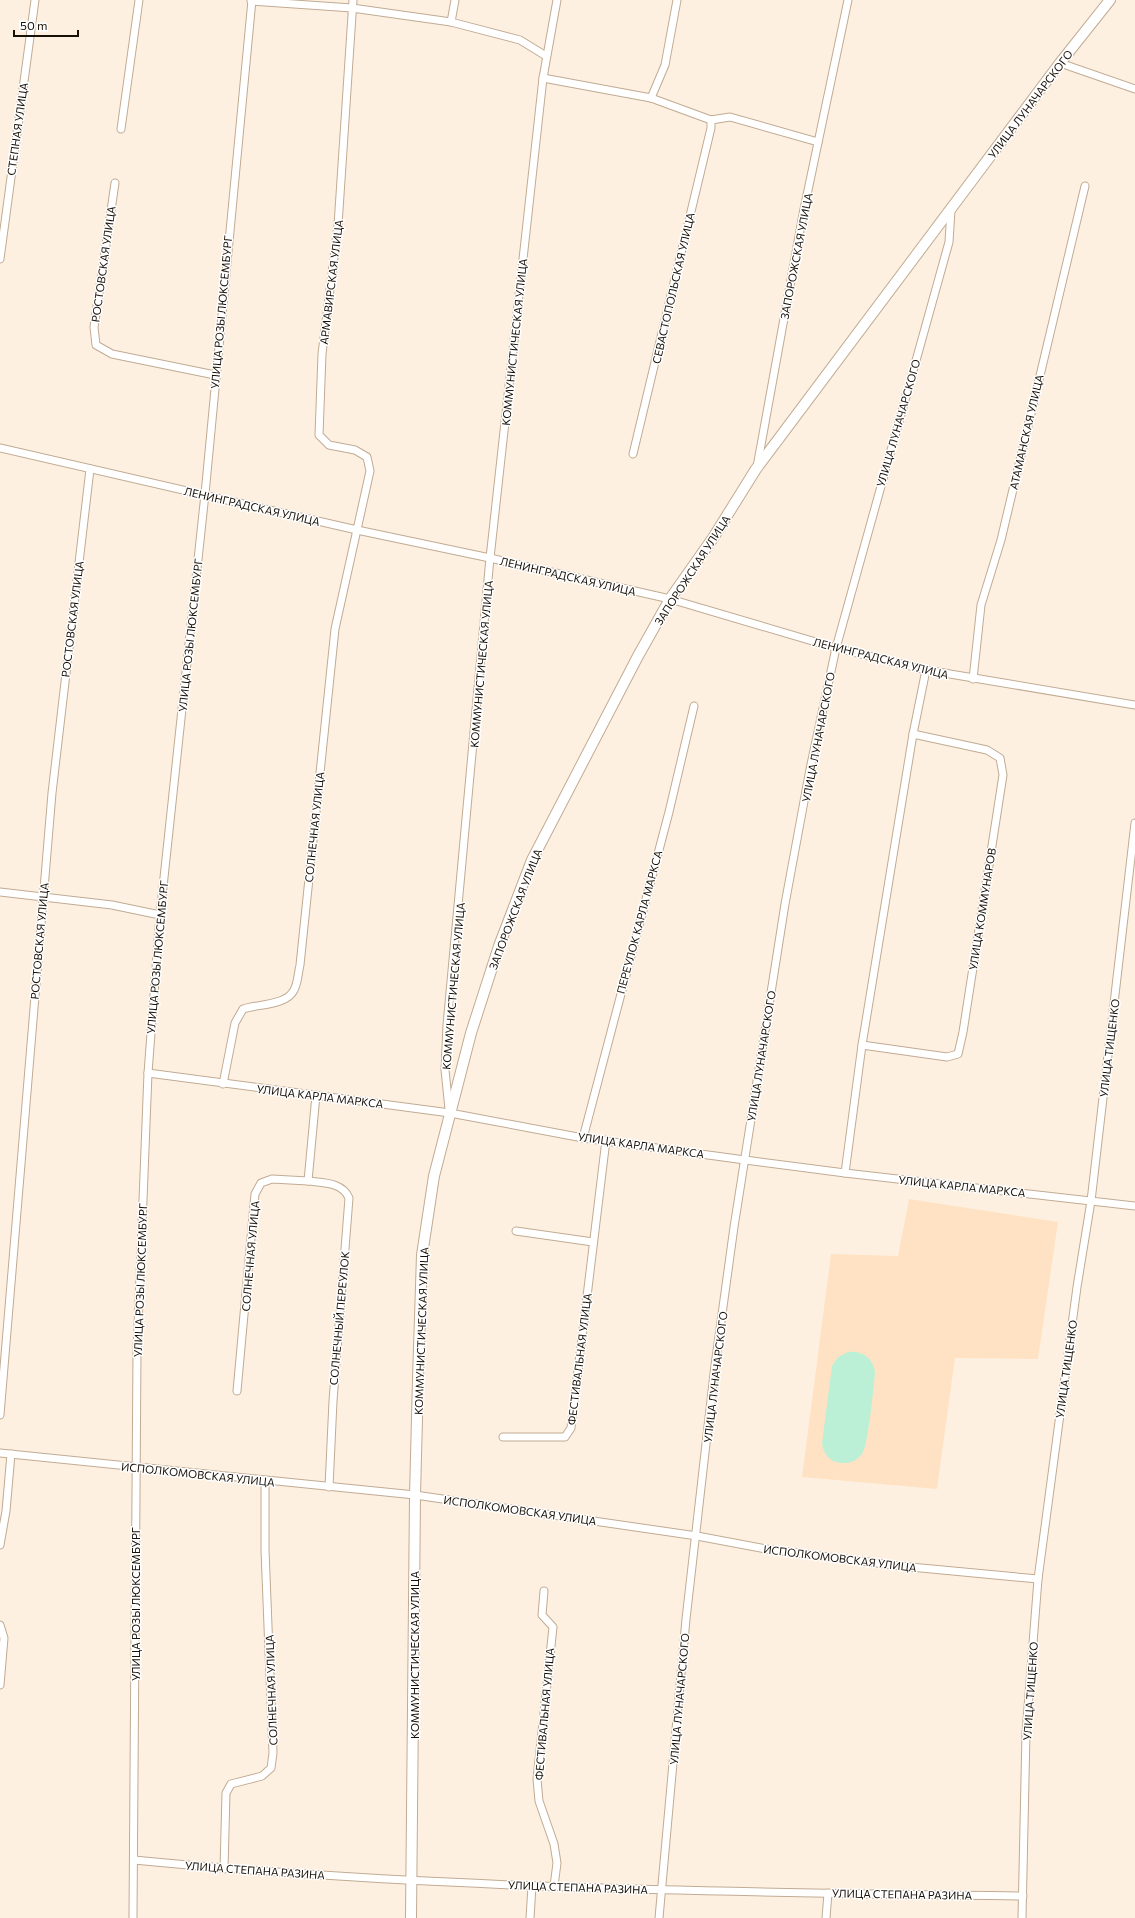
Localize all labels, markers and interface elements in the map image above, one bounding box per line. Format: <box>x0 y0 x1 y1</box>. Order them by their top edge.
scale bar <box>14 12 78 38</box>
text: 50 m <box>20 18 48 32</box>
street label: УЛИЦА ЛУНАЧАРСКОГО <box>985 47 1075 161</box>
street label: СТЕПНАЯ УЛИЦА <box>4 81 30 176</box>
street label: ЗАПОРОЖСКАЯ УЛИЦА <box>777 191 815 320</box>
street label: РОСТОВСКАЯ УЛИЦА <box>88 205 118 323</box>
street label: СЕВАСТОПОЛЬСКАЯ УЛИЦА <box>649 211 697 365</box>
street label: АРМАВИРСКАЯ УЛИЦА <box>317 218 345 345</box>
street label: УЛИЦА РОЗЫ ЛЮКСЕМБУРГ <box>208 235 234 389</box>
street label: КОММУНИСТИЧЕСКАЯ УЛИЦА <box>499 257 529 426</box>
street label: УЛИЦА ЛУНАЧАРСКОГО <box>874 358 922 488</box>
street label: АТАМАНСКАЯ УЛИЦА <box>1006 373 1046 491</box>
street label: ЛЕНИНГРАДСКАЯ УЛИЦА <box>183 484 322 528</box>
street label: ЗАПОРОЖСКАЯ УЛИЦА <box>652 512 733 627</box>
street label: ЛЕНИНГРАДСКАЯ УЛИЦА <box>499 554 638 598</box>
street label: УЛИЦА РОЗЫ ЛЮКСЕМБУРГ <box>175 558 205 712</box>
street label: РОСТОВСКАЯ УЛИЦА <box>58 560 86 678</box>
street label: КОММУНИСТИЧЕСКАЯ УЛИЦА <box>467 579 495 748</box>
street label: ЛЕНИНГРАДСКАЯ УЛИЦА <box>812 635 951 681</box>
street label: УЛИЦА ЛУНАЧАРСКОГО <box>799 671 837 803</box>
street label: СОЛНЕЧНАЯ УЛИЦА <box>302 771 326 883</box>
street label: ЗАПОРОЖСКАЯ УЛИЦА <box>486 846 544 971</box>
street label: УЛИЦА КОММУНАРОВ <box>966 847 998 971</box>
street label: ПЕРЕУЛОК КАРЛА МАРКСА <box>614 849 665 995</box>
street label: УЛИЦА РОЗЫ ЛЮКСЕМБУРГ <box>144 880 170 1034</box>
street label: РОСТОВСКАЯ УЛИЦА <box>27 882 51 1000</box>
street label: КОММУНИСТИЧЕСКАЯ УЛИЦА <box>439 901 467 1070</box>
street label: УЛИЦА ЛУНАЧАРСКОГО <box>744 990 778 1122</box>
street label: УЛИЦА ТИЩЕНКО <box>1097 998 1121 1098</box>
street label: УЛИЦА КАРЛА МАРКСА <box>256 1082 385 1110</box>
street label: УЛИЦА КАРЛА МАРКСА <box>577 1130 705 1160</box>
street label: УЛИЦА КАРЛА МАРКСА <box>898 1173 1027 1199</box>
street label: СОЛНЕЧНАЯ УЛИЦА <box>239 1200 261 1312</box>
street label: УЛИЦА РОЗЫ ЛЮКСЕМБУРГ <box>131 1203 149 1357</box>
street label: КОММУНИСТИЧЕСКАЯ УЛИЦА <box>412 1246 430 1415</box>
street label: СОЛНЕЧНЫЙ ПЕРЕУЛОК <box>326 1250 351 1386</box>
street label: ФЕСТИВАЛЬНАЯ УЛИЦА <box>564 1292 594 1426</box>
street label: УЛИЦА ЛУНАЧАРСКОГО <box>700 1311 730 1443</box>
street label: УЛИЦА ТИЩЕНКО <box>1053 1319 1079 1419</box>
street label: ИСПОЛКОМОВСКАЯ УЛИЦА <box>121 1459 276 1489</box>
street label: ИСПОЛКОМОВСКАЯ УЛИЦА <box>443 1493 598 1527</box>
street label: УЛИЦА РОЗЫ ЛЮКСЕМБУРГ <box>129 1527 142 1681</box>
street label: ИСПОЛКОМОВСКАЯ УЛИЦА <box>763 1542 918 1574</box>
street label: КОММУНИСТИЧЕСКАЯ УЛИЦА <box>408 1571 421 1739</box>
street label: УЛИЦА ЛУНАЧАРСКОГО <box>667 1633 691 1765</box>
street label: СОЛНЕЧНАЯ УЛИЦА <box>263 1634 279 1746</box>
street label: УЛИЦА ТИЩЕНКО <box>1020 1641 1040 1741</box>
street label: ФЕСТИВАЛЬНАЯ УЛИЦА <box>532 1647 556 1781</box>
street label: УЛИЦА СТЕПАНА РАЗИНА <box>185 1859 326 1881</box>
street label: УЛИЦА СТЕПАНА РАЗИНА <box>508 1878 649 1896</box>
street label: УЛИЦА СТЕПАНА РАЗИНА <box>832 1886 973 1902</box>

